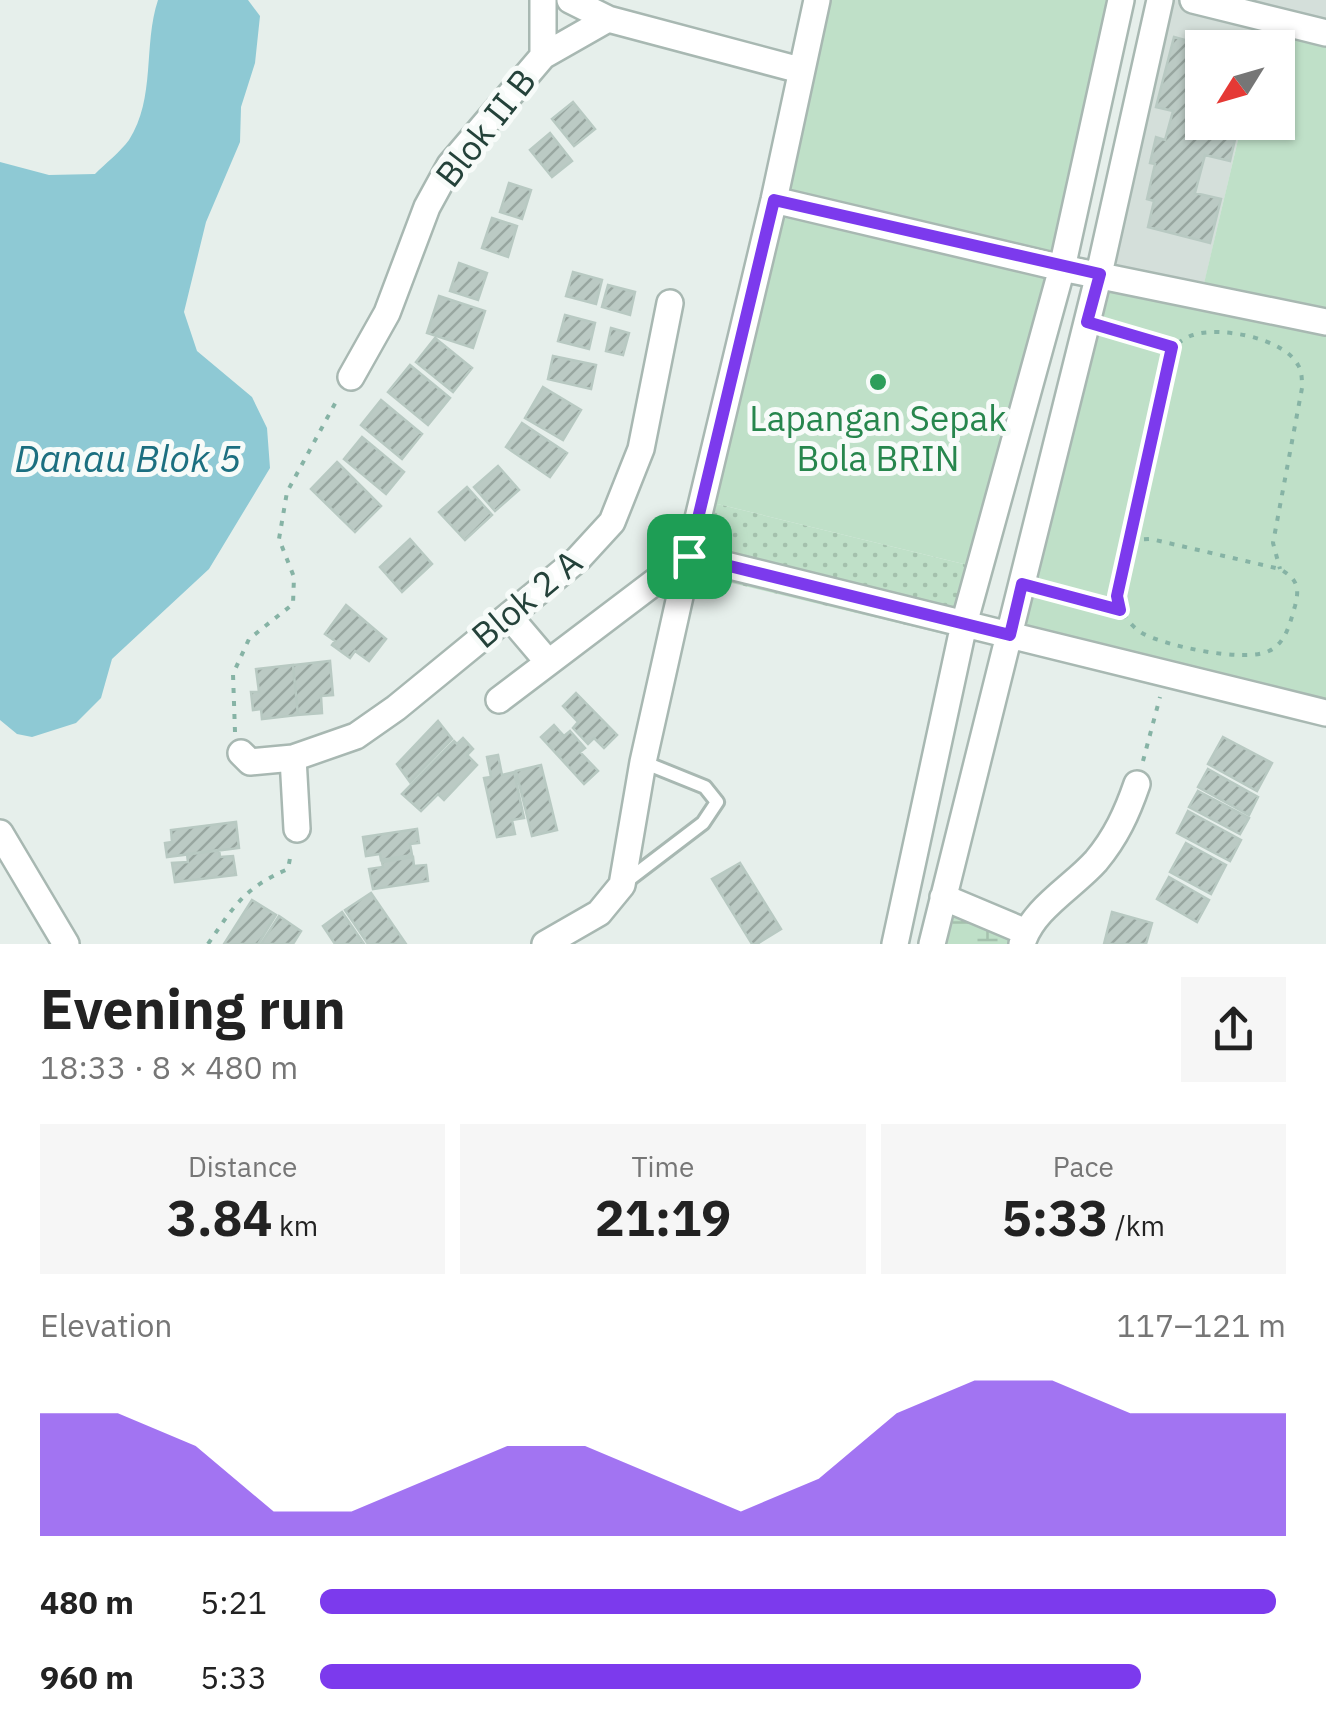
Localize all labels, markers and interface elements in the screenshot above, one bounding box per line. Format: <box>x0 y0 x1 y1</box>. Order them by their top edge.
north arrow <box>1185 30 1295 140</box>
map controls <box>1185 30 1295 140</box>
street label: Blok II B <box>425 59 546 196</box>
marker: Lapangan Sepak Bola BRIN <box>867 371 889 393</box>
place label: Lapangan Sepak Bola BRIN <box>749 395 1007 481</box>
water label: Danau Blok 5 <box>14 433 242 482</box>
pin <box>647 514 732 599</box>
icon: arrive <box>662 529 717 584</box>
street label: Blok 2 A <box>462 539 591 658</box>
text: Evening run <box>40 973 346 1044</box>
button: share <box>1181 977 1286 1082</box>
text: 18:33 · 8 × 480 m <box>40 1046 298 1088</box>
text: Distance <box>188 1148 297 1185</box>
text: Time <box>632 1148 694 1185</box>
text: Pace <box>1053 1148 1114 1185</box>
text: 3.84 <box>167 1185 273 1250</box>
text: 21:19 <box>595 1185 731 1250</box>
text: 5:33 <box>1002 1185 1108 1250</box>
text: km <box>273 1207 318 1244</box>
text: /km <box>1108 1207 1165 1244</box>
text: Elevation <box>40 1304 173 1346</box>
text: 117–121 m <box>1116 1304 1286 1346</box>
text: 480 m <box>40 1581 134 1623</box>
text: 5:21 <box>200 1581 267 1623</box>
text: 960 m <box>40 1656 134 1698</box>
text: 5:33 <box>200 1656 267 1698</box>

